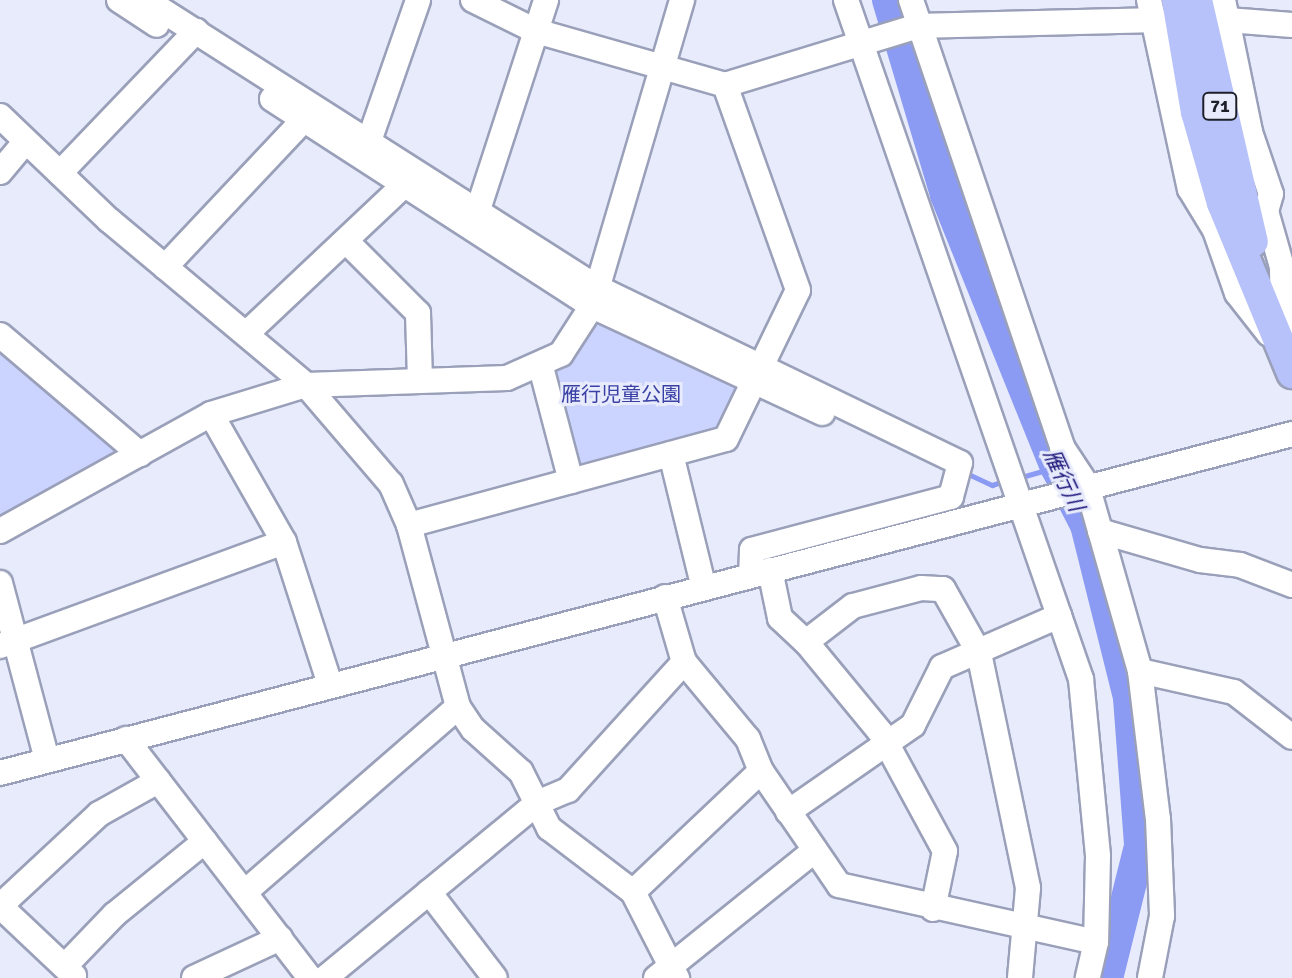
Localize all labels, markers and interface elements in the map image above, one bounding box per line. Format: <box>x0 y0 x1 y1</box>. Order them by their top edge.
road number: 71 <box>1202 92 1238 120</box>
park label: 雁行児童公園 <box>561 382 681 406</box>
water label: 雁行川 <box>1038 445 1090 515</box>

